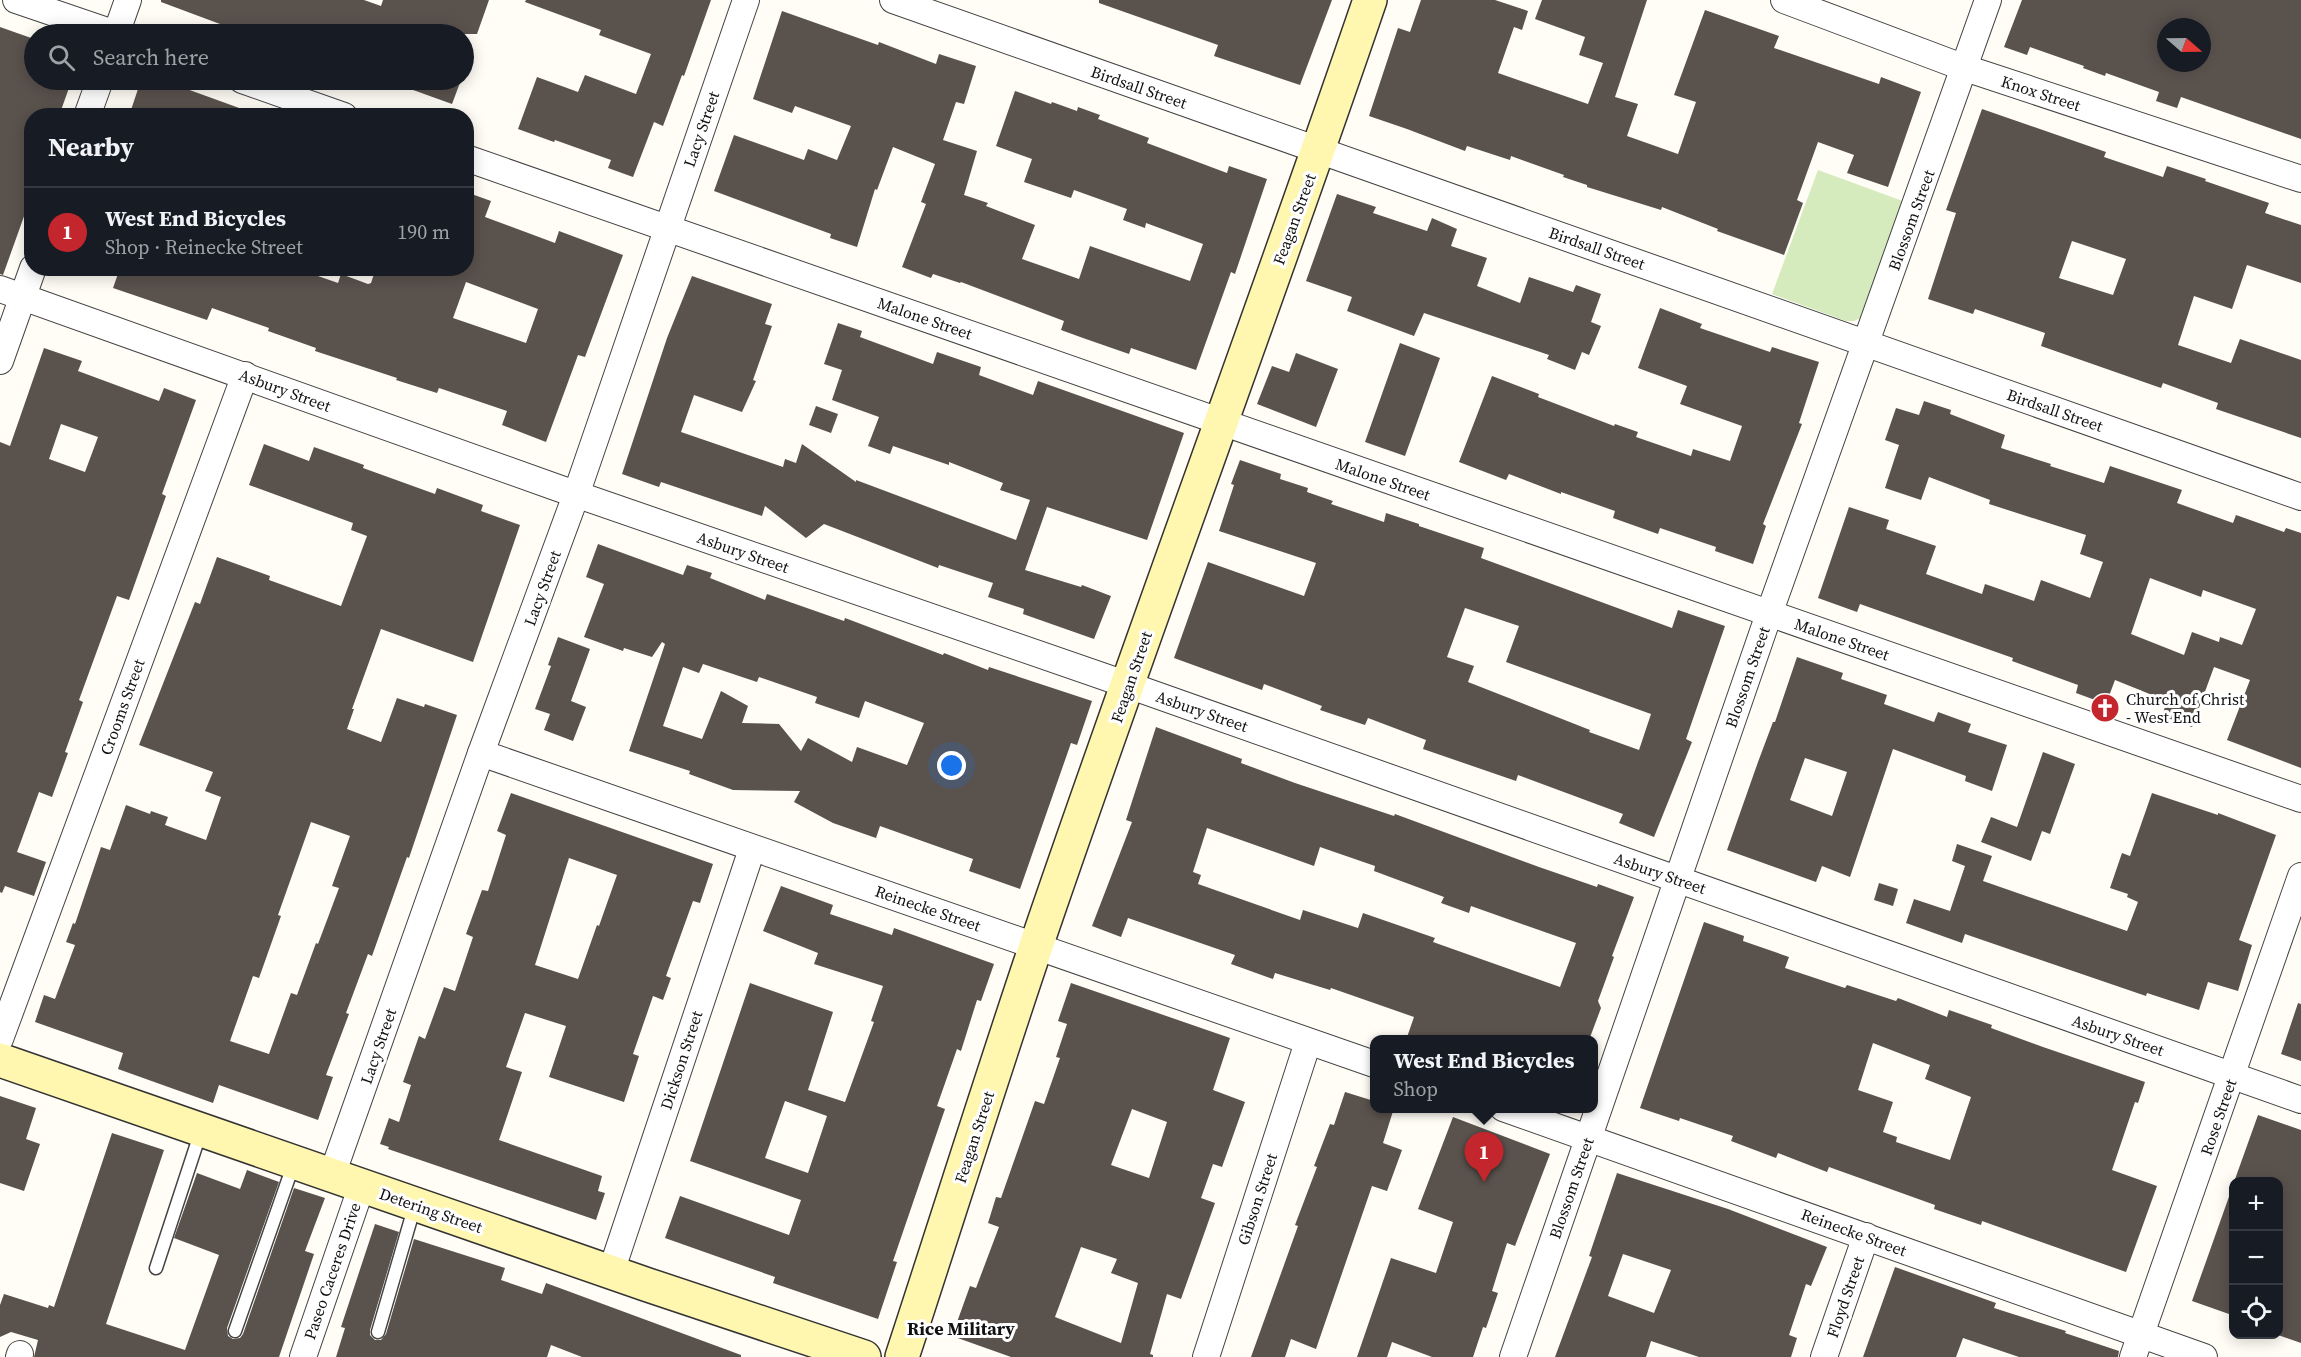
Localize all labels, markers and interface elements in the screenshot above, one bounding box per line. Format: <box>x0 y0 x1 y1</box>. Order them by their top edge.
north arrow <box>2157 18 2211 72</box>
search box <box>24 24 474 90</box>
icon: search <box>45 41 78 74</box>
text: Search here <box>93 42 209 72</box>
street label: Birdsall Street <box>1088 60 1191 114</box>
street label: Knox Street <box>1998 70 2084 116</box>
street label: Lacy Street <box>678 87 724 170</box>
text: Nearby <box>48 129 134 165</box>
street label: Blossom Street <box>1883 166 1940 273</box>
street label: Feagan Street <box>1267 170 1321 268</box>
text: West End Bicycles <box>105 203 286 233</box>
text: 1 <box>62 218 73 246</box>
text: 190 m <box>397 218 450 246</box>
street label: Birdsall Street <box>1546 221 1649 275</box>
text: Shop · Reinecke Street <box>105 233 303 261</box>
street label: Malone Street <box>875 292 976 345</box>
street label: Asbury Street <box>236 363 335 417</box>
street label: Birdsall Street <box>2004 383 2107 437</box>
street label: Malone Street <box>1333 453 1434 506</box>
street label: Asbury Street <box>694 526 793 578</box>
street label: Lacy Street <box>518 546 566 629</box>
street label: Malone Street <box>1792 613 1893 666</box>
street label: Blossom Street <box>1719 623 1775 731</box>
street label: Feagan Street <box>1105 628 1157 726</box>
street label: Crooms Street <box>94 655 150 758</box>
street label: Asbury Street <box>1153 685 1252 737</box>
place label: Church of Christ - West End <box>2126 688 2245 728</box>
church icon: Church of Christ - West End <box>2089 692 2121 724</box>
your location <box>937 751 966 780</box>
street label: Asbury Street <box>1611 847 1710 899</box>
street label: Reinecke Street <box>872 880 985 937</box>
street label: Lacy Street <box>355 1004 401 1087</box>
street label: Dickson Street <box>655 1007 708 1112</box>
street label: Asbury Street <box>2069 1009 2168 1061</box>
popup <box>1370 1035 1598 1113</box>
text: West End Bicycles <box>1393 1045 1575 1075</box>
text: Shop <box>1393 1075 1438 1103</box>
street label: Rose Street <box>2195 1075 2242 1158</box>
street label: Feagan Street <box>949 1087 999 1186</box>
pin: 1 <box>1464 1132 1504 1182</box>
street label: Blossom Street <box>1543 1134 1599 1242</box>
street label: Gibson Street <box>1232 1149 1282 1248</box>
map controls <box>2229 1177 2283 1339</box>
button: + <box>2229 1177 2283 1231</box>
street label: Detering Street <box>377 1182 486 1238</box>
street label: Paseo Caceres Drive <box>298 1200 366 1342</box>
street label: Reinecke Street <box>1798 1203 1910 1261</box>
button: − <box>2229 1231 2283 1285</box>
street label: Floyd Street <box>1821 1253 1869 1341</box>
button: locate <box>2229 1285 2283 1339</box>
district label: Rice Military <box>907 1316 1015 1341</box>

